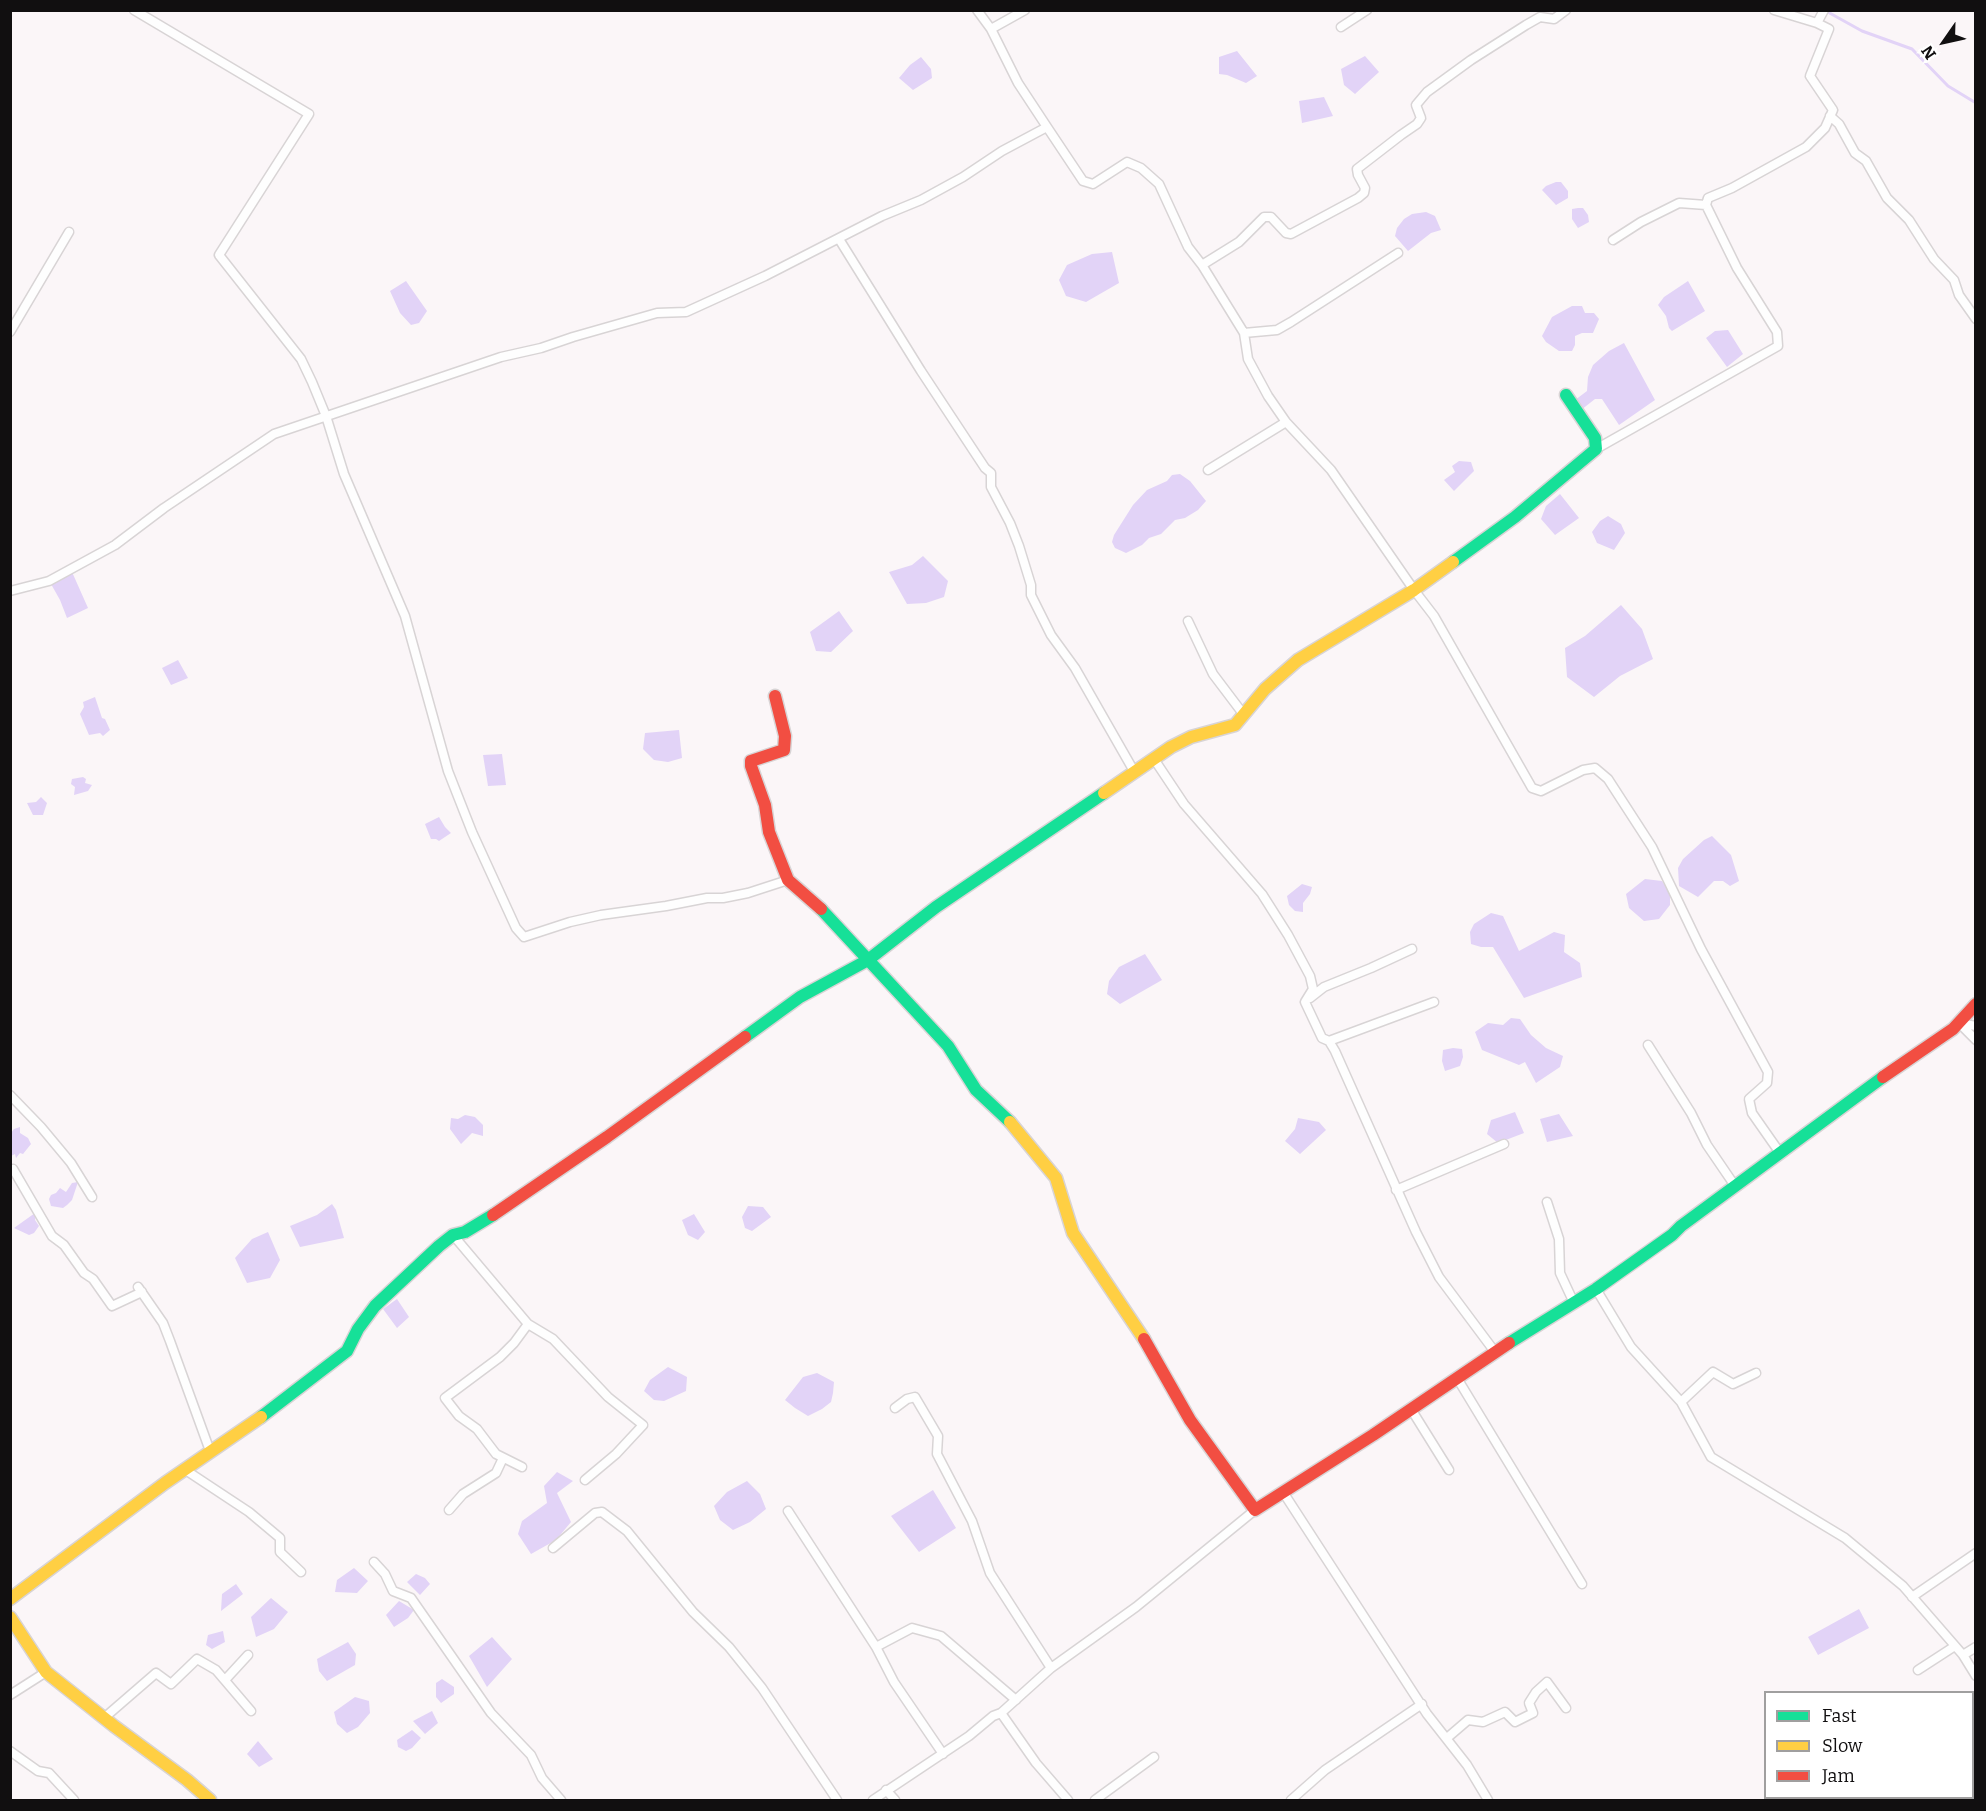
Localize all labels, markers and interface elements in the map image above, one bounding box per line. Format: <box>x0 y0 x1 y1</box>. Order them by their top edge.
north arrow <box>1914 12 1974 72</box>
text: N <box>1917 42 1940 63</box>
legend <box>1764 1691 1974 1799</box>
text: Fast <box>1822 1705 1857 1727</box>
text: Slow <box>1822 1735 1862 1757</box>
text: Jam <box>1822 1765 1855 1787</box>

